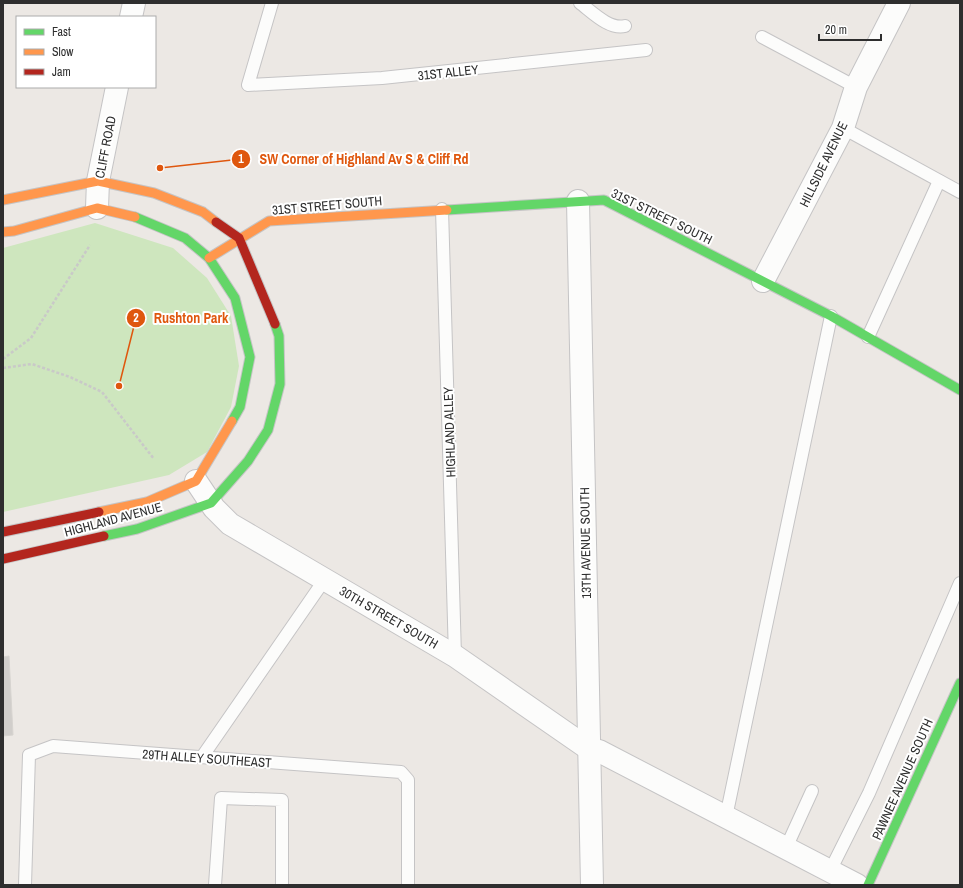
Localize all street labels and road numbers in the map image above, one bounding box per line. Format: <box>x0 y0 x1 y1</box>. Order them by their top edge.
street label: 31ST ALLEY <box>417 61 479 84</box>
street label: CLIFF ROAD <box>91 114 120 180</box>
street label: HILLSIDE AVENUE <box>795 119 851 210</box>
street label: 31ST STREET SOUTH <box>608 185 715 248</box>
street label: 31ST STREET SOUTH <box>271 192 383 219</box>
street label: HIGHLAND ALLEY <box>439 386 460 478</box>
street label: 13TH AVENUE SOUTH <box>576 487 595 599</box>
street label: HIGHLAND AVENUE <box>62 498 164 541</box>
street label: 30TH STREET SOUTH <box>336 582 441 653</box>
street label: PAWNEE AVENUE SOUTH <box>868 716 937 842</box>
street label: 29TH ALLEY SOUTHEAST <box>142 746 273 772</box>

